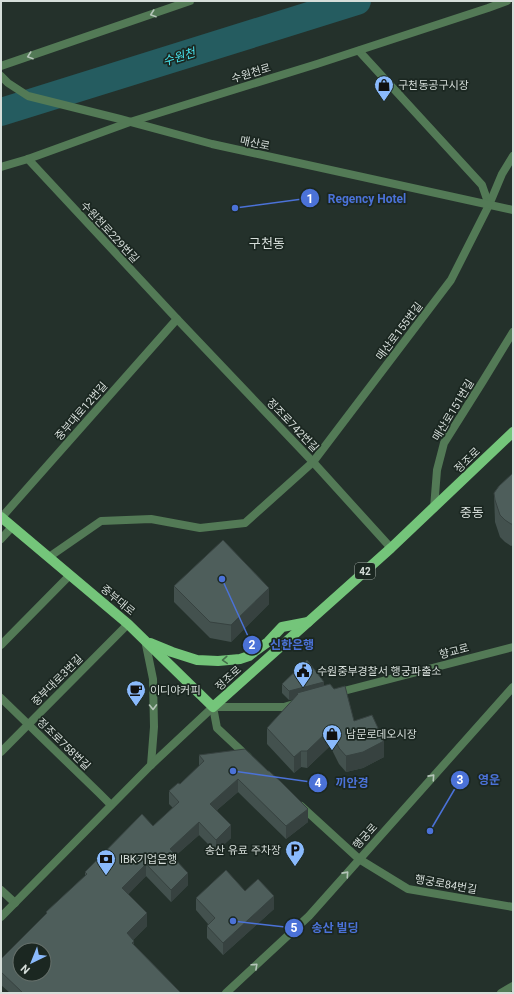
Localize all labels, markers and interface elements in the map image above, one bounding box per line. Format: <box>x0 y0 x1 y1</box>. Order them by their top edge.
one-way arrow <box>150 9 157 18</box>
water label: 수원천 <box>161 45 199 69</box>
one-way arrow <box>27 52 34 60</box>
street label: 수원천로 <box>230 61 272 86</box>
shop icon: 구천동공구시장 <box>373 74 395 102</box>
place label: 구천동공구시장 <box>398 79 469 92</box>
street label: 매산로 <box>239 134 271 153</box>
callout: Regency Hotel <box>300 186 414 210</box>
text: 1 <box>307 192 313 206</box>
text: Regency Hotel <box>328 192 406 206</box>
street label: 수원천로229번길 <box>78 199 141 266</box>
district label: 구천동 <box>249 236 285 251</box>
street label: 매산로155번길 <box>373 300 425 363</box>
street label: 매산로151번길 <box>430 377 477 443</box>
street label: 중부대로12번길 <box>52 379 110 443</box>
street label: 정조로742번길 <box>264 396 321 455</box>
street label: 정조로 <box>452 445 483 476</box>
district label: 중동 <box>460 505 484 520</box>
road number: 42 <box>355 563 375 579</box>
street label: 중부대로 <box>98 582 137 618</box>
callout: 신한은행 <box>242 633 322 657</box>
text: 2 <box>249 638 256 652</box>
text: 신한은행 <box>270 638 314 652</box>
street label: 향교로 <box>438 641 470 662</box>
street label: 중부대로3번길 <box>29 652 86 709</box>
one-way arrow <box>222 656 228 665</box>
public building icon: 수원중부경찰서 행궁파출소 <box>292 660 314 688</box>
street label: 정조로 <box>213 663 244 693</box>
place label: 수원중부경찰서 행궁파출소 <box>317 665 441 678</box>
cafe icon: 이디야커피 <box>125 679 147 707</box>
place label: 이디야커피 <box>150 684 201 697</box>
one-way arrow <box>149 704 157 710</box>
street label: 정조로758번길 <box>34 716 93 773</box>
shop icon: 남문로데오시장 <box>321 723 343 751</box>
place label: 남문로데오시장 <box>346 728 417 741</box>
callout: 영운 <box>450 768 508 792</box>
callout: 끼안경 <box>308 771 377 795</box>
text: 3 <box>457 773 464 787</box>
text: 영운 <box>478 773 500 787</box>
one-way arrow <box>428 774 435 782</box>
text: 4 <box>315 776 322 790</box>
text: 끼안경 <box>335 776 369 790</box>
street label: 행궁로 <box>350 821 380 852</box>
parking icon: 송산 유료 주차장 <box>284 839 306 867</box>
place label: 송산 유료 주차장 <box>205 844 281 857</box>
bank icon: IBK기업은행 <box>95 848 117 876</box>
place label: IBK기업은행 <box>120 853 177 866</box>
one-way arrow <box>341 871 349 879</box>
street label: 행궁로84번길 <box>414 873 478 896</box>
callout: 송산 빌딩 <box>284 916 367 940</box>
text: 5 <box>291 921 298 935</box>
text: 송산 빌딩 <box>311 921 359 935</box>
north arrow <box>12 942 52 982</box>
text: N <box>18 961 33 976</box>
one-way arrow <box>250 964 258 971</box>

